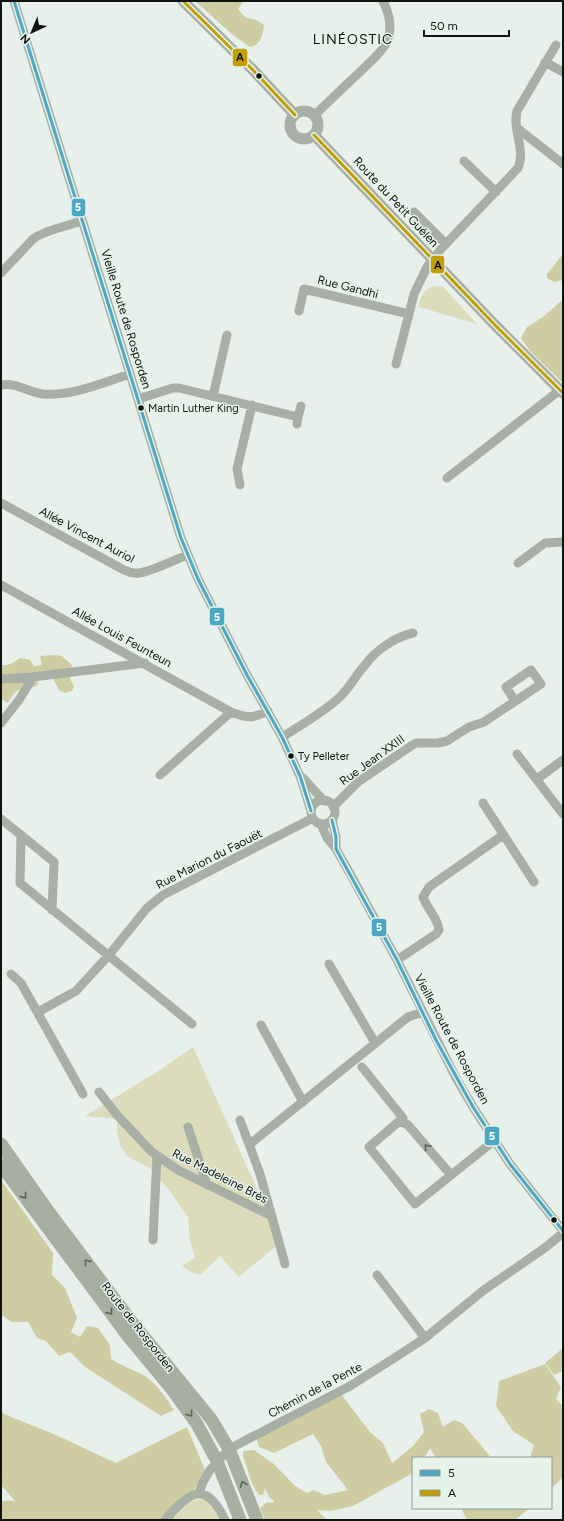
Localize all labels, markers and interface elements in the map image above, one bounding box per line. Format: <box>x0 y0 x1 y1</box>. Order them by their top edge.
north arrow <box>12 12 52 52</box>
scale bar <box>424 12 509 38</box>
text: 50 m <box>430 19 458 33</box>
text: N <box>18 31 33 46</box>
district label: LINÉOSTIC <box>313 31 393 48</box>
line badge: A <box>232 48 248 67</box>
text: A <box>236 51 244 64</box>
unlabelled marker <box>254 71 264 81</box>
street label: Route du Petit Guélen <box>351 154 442 250</box>
line badge: 5 <box>71 198 86 217</box>
text: 5 <box>75 201 81 214</box>
street label: Vieille Route de Rosporden <box>98 247 154 391</box>
line badge: A <box>430 255 445 274</box>
text: A <box>434 259 442 272</box>
street label: Rue Gandhi <box>316 273 380 301</box>
place label: Martin Luther King <box>148 402 239 415</box>
marker: Martin Luther King <box>136 403 146 413</box>
street label: Allée Vincent Auriol <box>37 504 137 566</box>
street label: Allée Louis Feunteun <box>70 604 174 670</box>
line badge: 5 <box>209 607 225 626</box>
text: 5 <box>214 611 220 624</box>
street label: Rue Jean XXIII <box>337 732 407 788</box>
place label: Ty Pelleter <box>298 750 350 763</box>
marker: Ty Pelleter <box>286 751 296 761</box>
street label: Rue Marion du Faouët <box>153 826 265 892</box>
line badge: 5 <box>371 918 387 937</box>
text: 5 <box>376 921 382 934</box>
street label: Vieille Route de Rosporden <box>412 972 492 1107</box>
line badge: 5 <box>484 1126 500 1146</box>
text: 5 <box>489 1130 495 1143</box>
one-way arrow <box>425 1144 432 1151</box>
street label: Rue Madeleine Brès <box>170 1146 270 1206</box>
one-way arrow <box>19 1192 26 1199</box>
unlabelled marker <box>549 1215 559 1225</box>
one-way arrow <box>85 1260 92 1267</box>
street label: Route de Rosporden <box>99 1279 178 1375</box>
one-way arrow <box>105 1307 112 1314</box>
street label: Chemin de la Pente <box>266 1359 365 1421</box>
one-way arrow <box>185 1410 192 1417</box>
legend <box>412 1457 552 1509</box>
text: 5 <box>448 1466 455 1480</box>
one-way arrow <box>240 1481 248 1488</box>
text: A <box>448 1486 456 1500</box>

